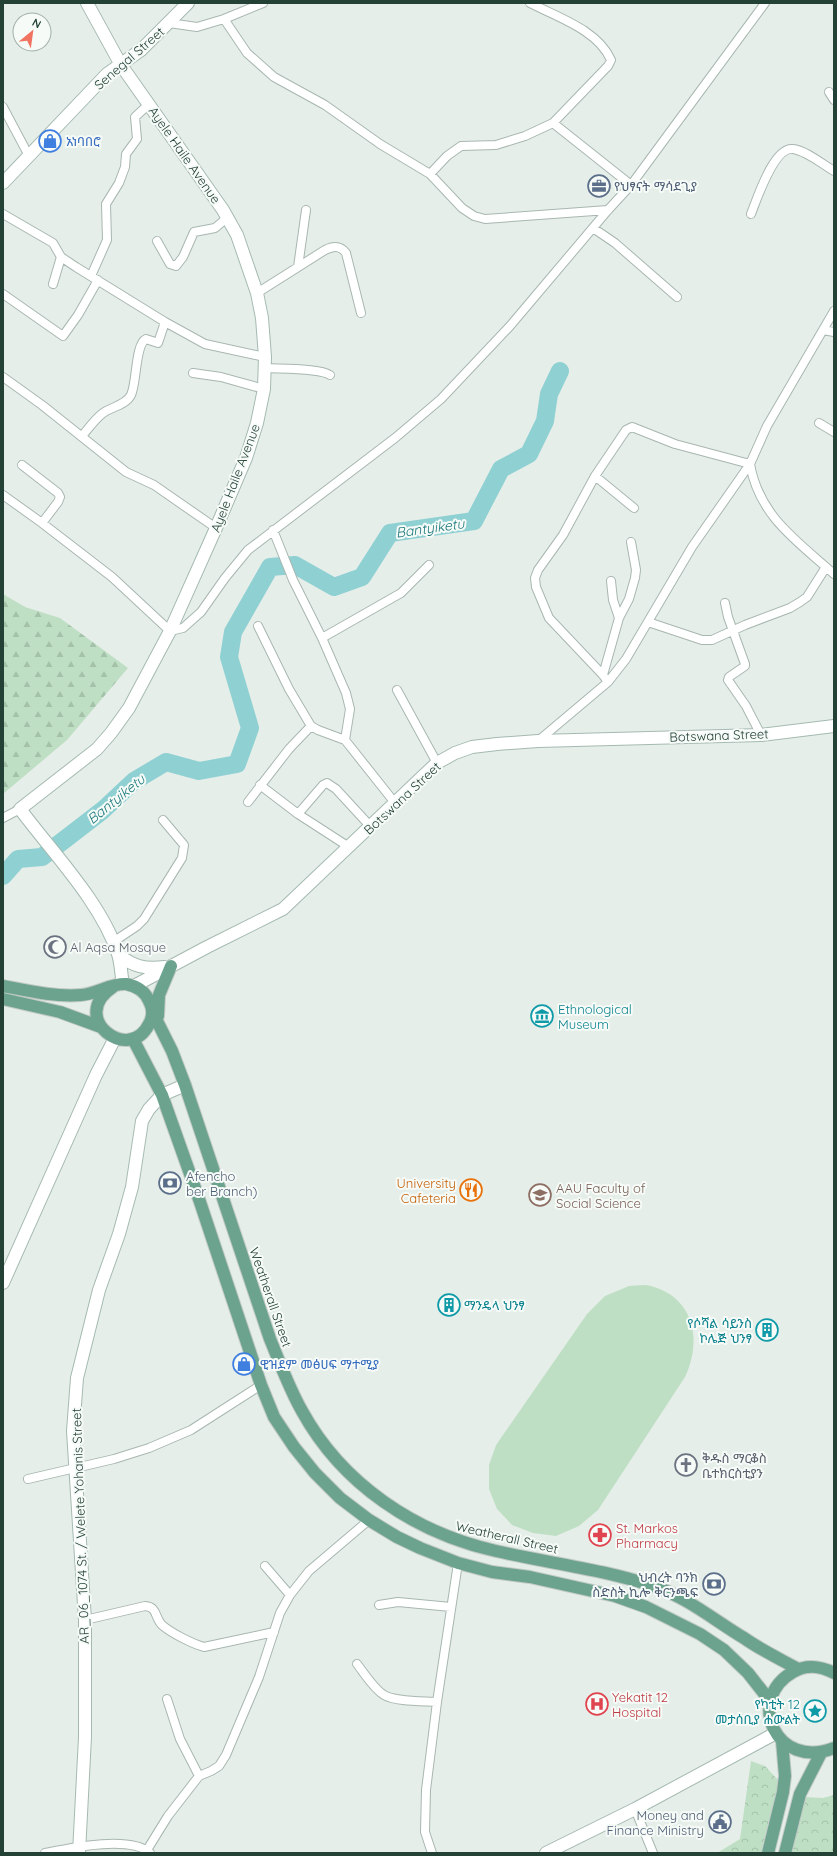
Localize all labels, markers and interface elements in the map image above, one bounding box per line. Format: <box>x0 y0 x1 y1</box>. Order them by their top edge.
north arrow <box>12 12 52 52</box>
text: N <box>30 15 44 31</box>
street label: Senegal Street <box>91 23 167 93</box>
street label: Ayele Haile Avenue <box>146 103 224 207</box>
shop icon: አነባበሮ <box>37 128 63 154</box>
place label: አነባበሮ <box>66 133 101 149</box>
office icon: የህፃናት ማሳደጊያ <box>586 173 612 199</box>
place label: የህፃናት ማሳደጊያ <box>614 178 697 194</box>
street label: Ayele Haile Avenue <box>207 422 263 534</box>
water label: Bantyiketu <box>394 514 467 542</box>
street label: Botswana Street <box>669 725 769 745</box>
street label: Botswana Street <box>360 758 444 838</box>
water label: Bantyiketu <box>83 770 149 828</box>
mosque icon: Al Aqsa Mosque <box>42 934 68 960</box>
place label: Al Aqsa Mosque <box>70 939 166 955</box>
place label: Ethnological Museum <box>558 1001 632 1032</box>
museum icon: Ethnological Museum <box>529 1003 555 1029</box>
place label: Afencho ber Branch) <box>186 1168 258 1199</box>
bank icon: Afencho ber Branch) <box>157 1170 183 1196</box>
place label: University Cafeteria <box>397 1175 456 1206</box>
restaurant icon: University Cafeteria <box>458 1177 484 1203</box>
place label: AAU Faculty of Social Science <box>556 1180 646 1211</box>
school or university icon: AAU Faculty of Social Science <box>527 1182 553 1208</box>
street label: Weatherall Street <box>246 1245 296 1349</box>
building icon: ማንዴላ ህንፃ <box>436 1292 462 1318</box>
place label: ማንዴላ ህንፃ <box>464 1297 525 1313</box>
place label: የሶሻል ሳይንስ ኮሌጅ ህንፃ <box>687 1315 752 1346</box>
building icon: የሶሻል ሳይንስ ኮሌጅ ህንፃ <box>754 1317 780 1343</box>
shop icon: ዊዝደም መፅሀፍ ማተሚያ <box>231 1351 257 1377</box>
place label: ዊዝደም መፅሀፍ ማተሚያ <box>260 1356 379 1372</box>
street label: AR_06_1074 St. / Welete Yohanis Street <box>68 1408 92 1644</box>
place label: ቅዱስ ማርቆስ ቤተክርስቲያን <box>702 1450 767 1481</box>
church icon: ቅዱስ ማርቆስ ቤተክርስቲያን <box>673 1452 699 1478</box>
street label: Weatherall Street <box>454 1517 560 1557</box>
place label: St. Markos Pharmacy <box>616 1520 678 1551</box>
pharmacy icon: St. Markos Pharmacy <box>587 1522 613 1548</box>
place label: ህብረት ባንክ ስድስት ኪሎ ቅርንጫፍ <box>592 1569 698 1600</box>
bank icon: ህብረት ባንክ ስድስት ኪሎ ቅርንጫፍ <box>701 1571 727 1597</box>
place label: Yekatit 12 Hospital <box>612 1689 668 1720</box>
hospital icon: Yekatit 12 Hospital <box>584 1691 610 1717</box>
place label: የካቲት 12 መታሰቢያ ሐውልት <box>715 1696 800 1727</box>
place icon: የካቲት 12 መታሰቢያ ሐውልት <box>802 1698 828 1724</box>
place label: Money and Finance Ministry <box>607 1807 704 1838</box>
public building icon: Money and Finance Ministry <box>707 1809 733 1835</box>

